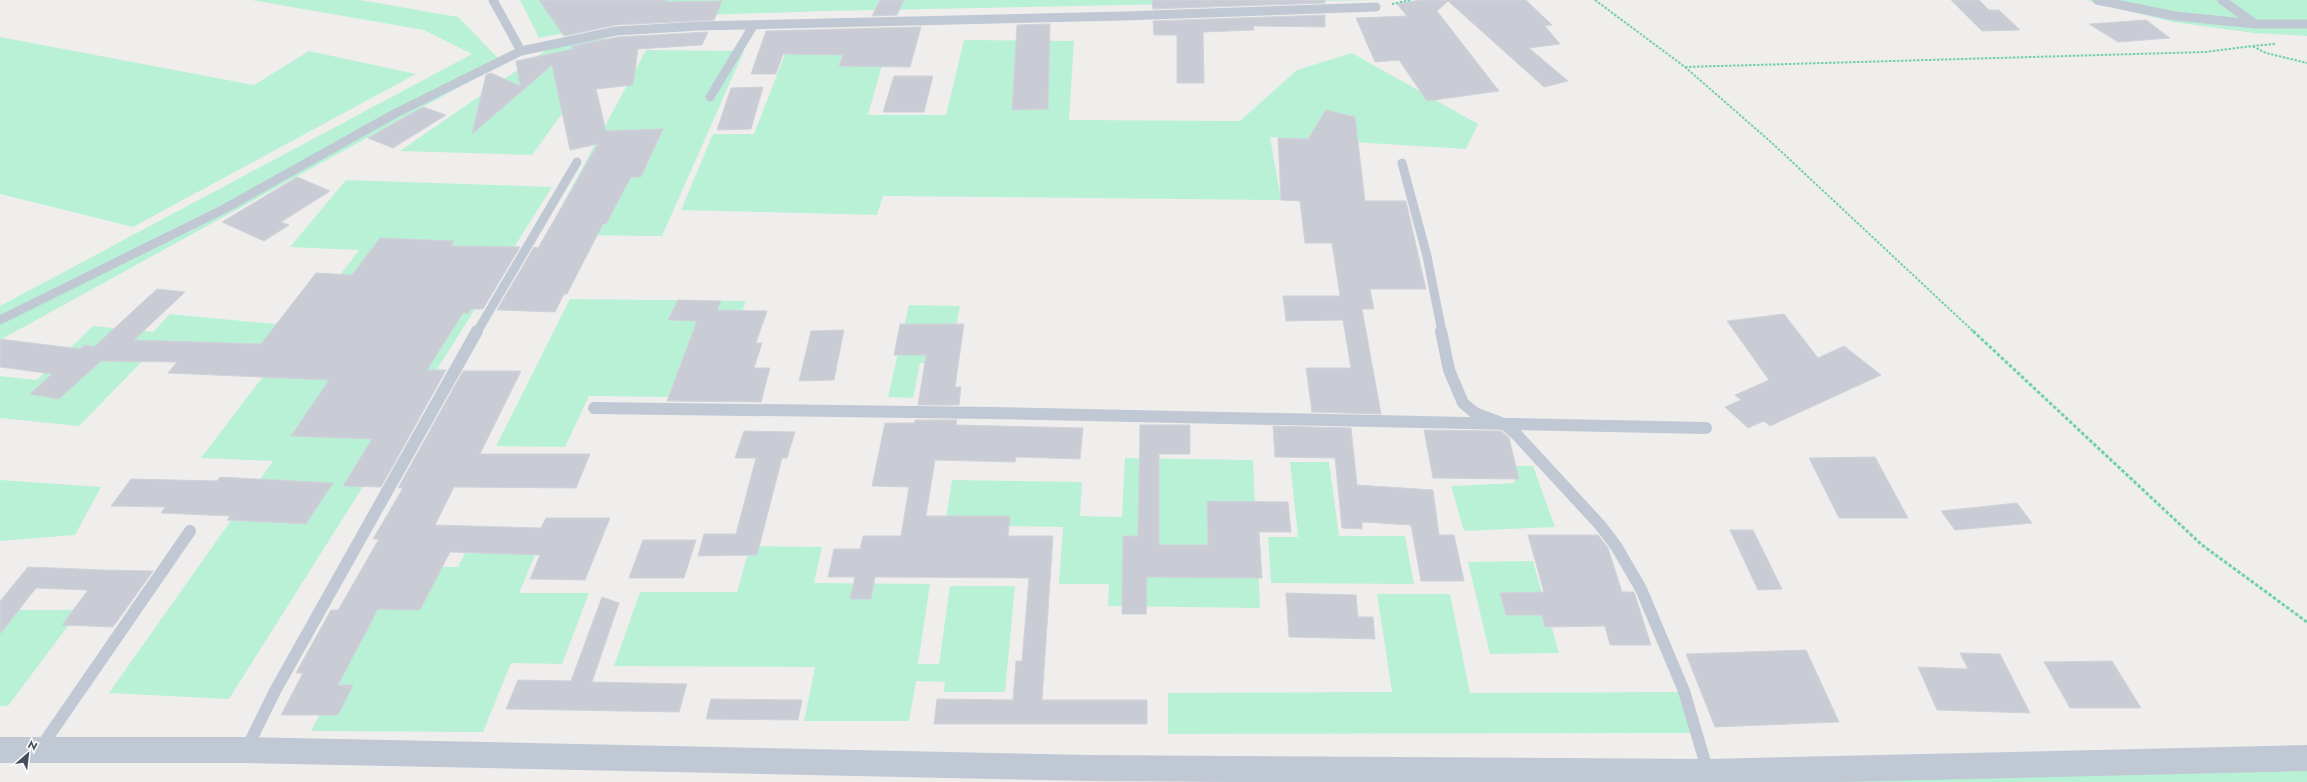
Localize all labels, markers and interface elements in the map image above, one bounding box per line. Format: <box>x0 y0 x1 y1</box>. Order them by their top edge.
north arrow <box>8 734 48 774</box>
text: N <box>25 736 40 754</box>

